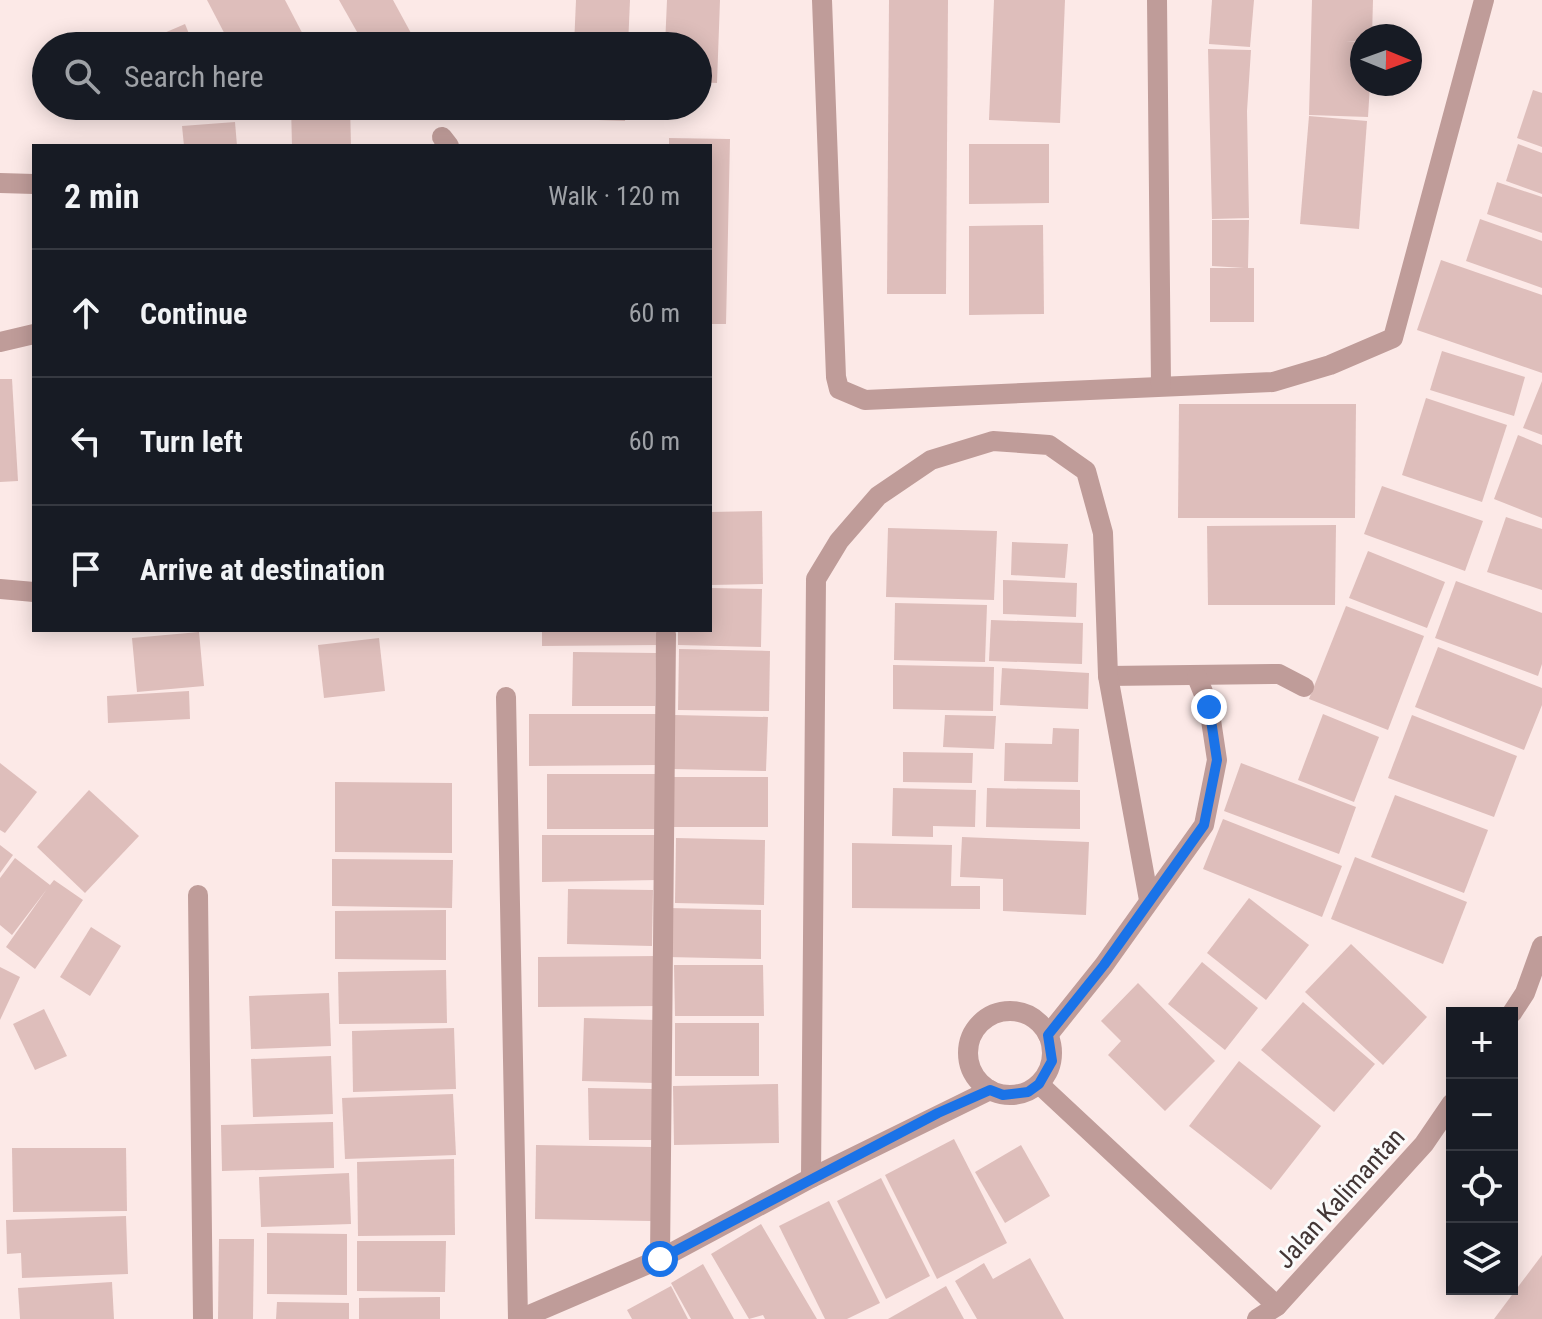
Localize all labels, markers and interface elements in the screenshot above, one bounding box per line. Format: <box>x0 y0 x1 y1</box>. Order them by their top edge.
north arrow <box>1350 24 1422 96</box>
search box <box>32 32 712 120</box>
icon: search <box>60 54 104 98</box>
text: Search here <box>124 59 264 94</box>
text: 2 min <box>64 176 140 216</box>
text: Walk · 120 m <box>548 181 680 211</box>
icon: ahead <box>64 291 108 335</box>
text: Continue <box>140 296 247 331</box>
text: 60 m <box>629 298 680 328</box>
icon: left <box>64 419 108 463</box>
text: Turn left <box>140 424 243 459</box>
text: 60 m <box>629 426 680 456</box>
icon: arrive <box>64 547 108 591</box>
text: Arrive at destination <box>140 552 385 587</box>
route end <box>1191 689 1227 725</box>
map controls <box>1446 1007 1518 1295</box>
button: + <box>1446 1007 1518 1079</box>
button: − <box>1446 1079 1518 1151</box>
street label: Jalan Kalimantan <box>1269 1122 1411 1274</box>
button: locate <box>1446 1151 1518 1223</box>
button: layers <box>1446 1223 1518 1295</box>
route start <box>642 1241 678 1277</box>

